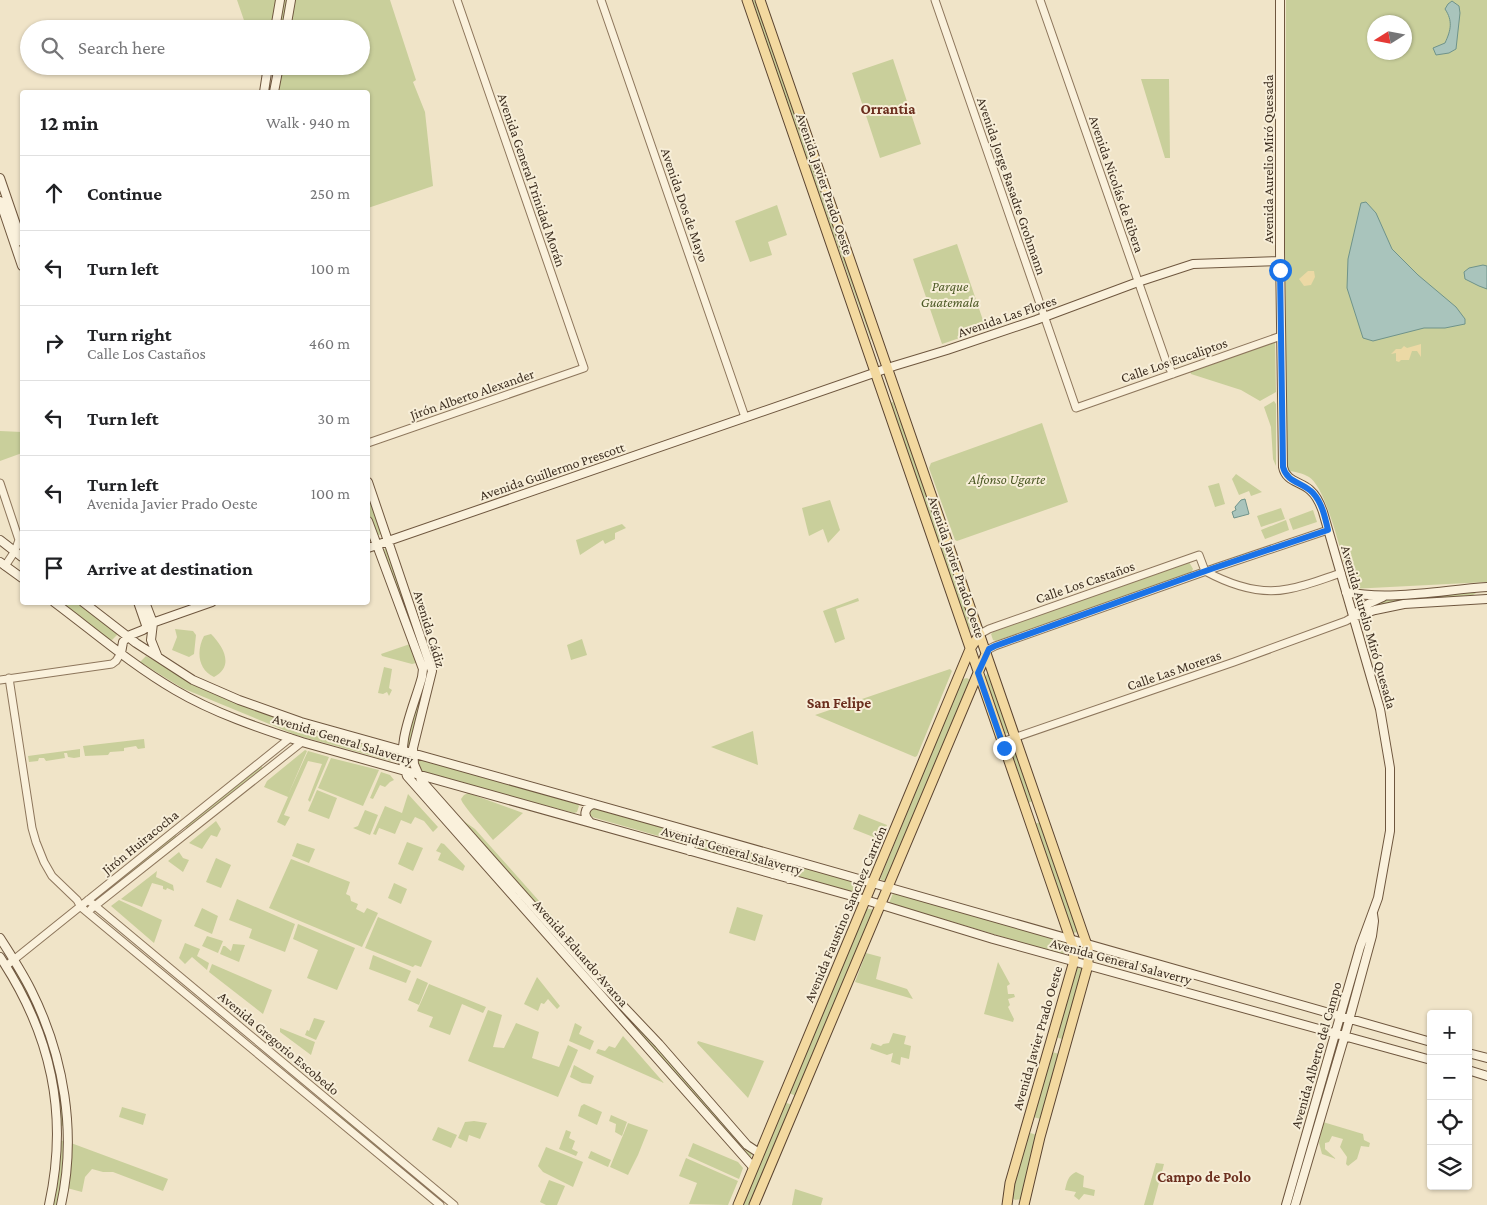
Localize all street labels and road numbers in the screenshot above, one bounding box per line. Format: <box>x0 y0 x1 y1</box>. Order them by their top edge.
street label: Avenida Aurelio Miró Quesada <box>1260 74 1276 244</box>
street label: Avenida General Trinidad Morán <box>495 91 569 269</box>
street label: Avenida Jorge Basadre Grohmann <box>974 95 1050 277</box>
street label: Avenida Javier Prado Oeste <box>793 111 857 257</box>
street label: Avenida Nicolás de Ribera <box>1086 113 1148 255</box>
street label: Avenida Dos de Mayo <box>658 146 712 264</box>
street label: Avenida Las Flores <box>956 292 1058 340</box>
street label: Calle Los Eucaliptos <box>1119 334 1229 386</box>
street label: Jirón Alberto Alexander <box>406 365 536 423</box>
street label: Avenida Guillermo Prescott <box>477 439 627 503</box>
street label: Avenida Javier Prado Oeste <box>925 494 989 640</box>
street label: Avenida Aurelio Miró Quesada <box>1338 544 1400 711</box>
street label: Calle Los Castaños <box>1033 558 1137 606</box>
street label: Avenida Cádiz <box>411 589 449 669</box>
street label: Calle Las Moreras <box>1125 646 1223 694</box>
street label: Avenida General Salaverry <box>271 710 416 768</box>
street label: Jirón Huiracocha <box>97 806 182 879</box>
street label: Avenida General Salaverry <box>660 822 805 878</box>
street label: Avenida Faustino Sanchez Carrión <box>800 823 890 1005</box>
street label: Avenida Eduardo Avaroa <box>530 896 632 1010</box>
street label: Avenida General Salaverry <box>1048 934 1194 988</box>
street label: Avenida Javier Prado Oeste <box>1009 964 1065 1112</box>
street label: Avenida Alberto del Campo <box>1287 980 1345 1130</box>
street label: Avenida Gregorio Escobedo <box>215 988 343 1098</box>

